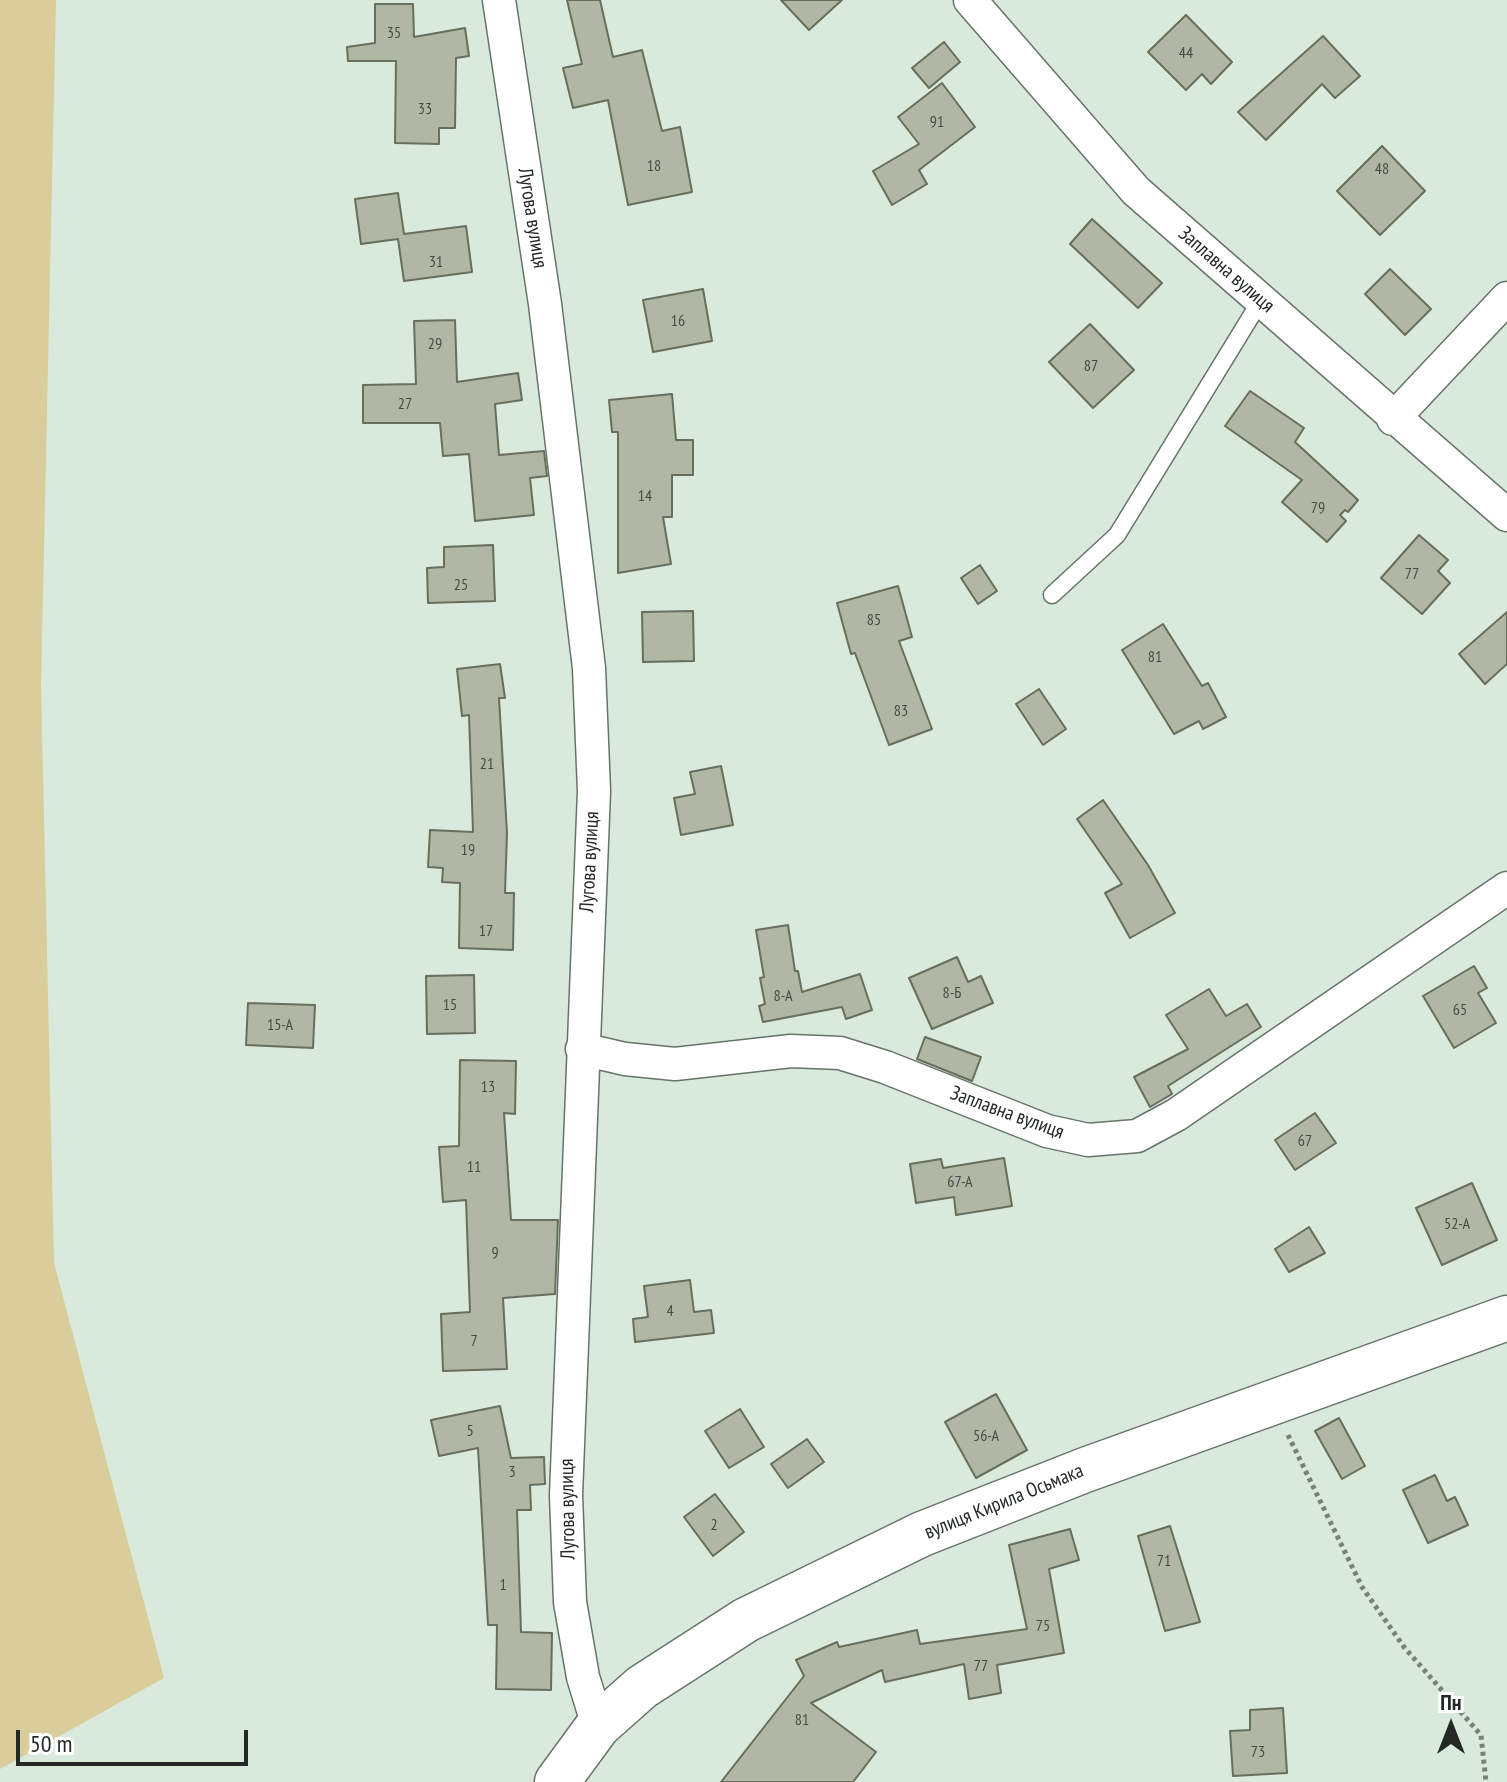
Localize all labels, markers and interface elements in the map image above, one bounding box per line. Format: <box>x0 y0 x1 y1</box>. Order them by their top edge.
house number: 35 <box>387 23 401 43</box>
house number: 44 <box>1179 43 1193 63</box>
house number: 33 <box>418 99 432 119</box>
house number: 91 <box>930 112 944 132</box>
house number: 18 <box>647 156 661 176</box>
house number: 48 <box>1375 159 1389 179</box>
street label: Лугова вулиця <box>512 166 552 270</box>
street label: Заплавна вулиця <box>1173 222 1279 318</box>
house number: 31 <box>429 252 443 272</box>
house number: 16 <box>671 311 685 331</box>
house number: 29 <box>428 334 442 354</box>
house number: 87 <box>1084 356 1098 376</box>
house number: 27 <box>398 394 412 414</box>
house number: 14 <box>638 486 652 506</box>
house number: 79 <box>1311 498 1325 518</box>
house number: 77 <box>1405 564 1419 584</box>
house number: 25 <box>454 575 468 595</box>
house number: 85 <box>867 610 881 630</box>
house number: 81 <box>1148 647 1162 667</box>
house number: 83 <box>894 701 908 721</box>
house number: 21 <box>480 754 494 774</box>
street label: Лугова вулиця <box>575 811 605 913</box>
house number: 19 <box>461 840 475 860</box>
house number: 17 <box>479 921 493 941</box>
house number: 8-Б <box>943 983 961 1003</box>
house number: 8-А <box>774 986 792 1006</box>
house number: 15 <box>443 995 457 1015</box>
house number: 65 <box>1453 1000 1467 1020</box>
house number: 15-А <box>267 1015 293 1035</box>
house number: 13 <box>481 1077 495 1097</box>
street label: Заплавна вулиця <box>947 1081 1067 1145</box>
house number: 67 <box>1298 1131 1312 1151</box>
house number: 11 <box>467 1157 481 1177</box>
house number: 67-А <box>947 1172 973 1192</box>
house number: 52-А <box>1444 1214 1470 1234</box>
house number: 9 <box>491 1243 499 1263</box>
house number: 4 <box>666 1301 674 1321</box>
house number: 7 <box>470 1331 478 1351</box>
house number: 5 <box>466 1421 474 1441</box>
house number: 56-А <box>973 1426 999 1446</box>
street label: Лугова вулиця <box>555 1458 581 1560</box>
street label: вулиця Кирила Осьмака <box>921 1459 1087 1545</box>
house number: 3 <box>508 1462 516 1482</box>
house number: 2 <box>710 1515 718 1535</box>
house number: 71 <box>1157 1551 1171 1571</box>
house number: 1 <box>499 1575 507 1595</box>
house number: 75 <box>1036 1616 1050 1636</box>
house number: 77 <box>974 1656 988 1676</box>
north arrow <box>1411 1686 1491 1766</box>
text: Пн <box>1440 1688 1462 1716</box>
house number: 81 <box>795 1710 809 1730</box>
scale bar <box>20 1714 252 1764</box>
text: 50 m <box>30 1728 72 1759</box>
house number: 73 <box>1251 1742 1265 1762</box>

